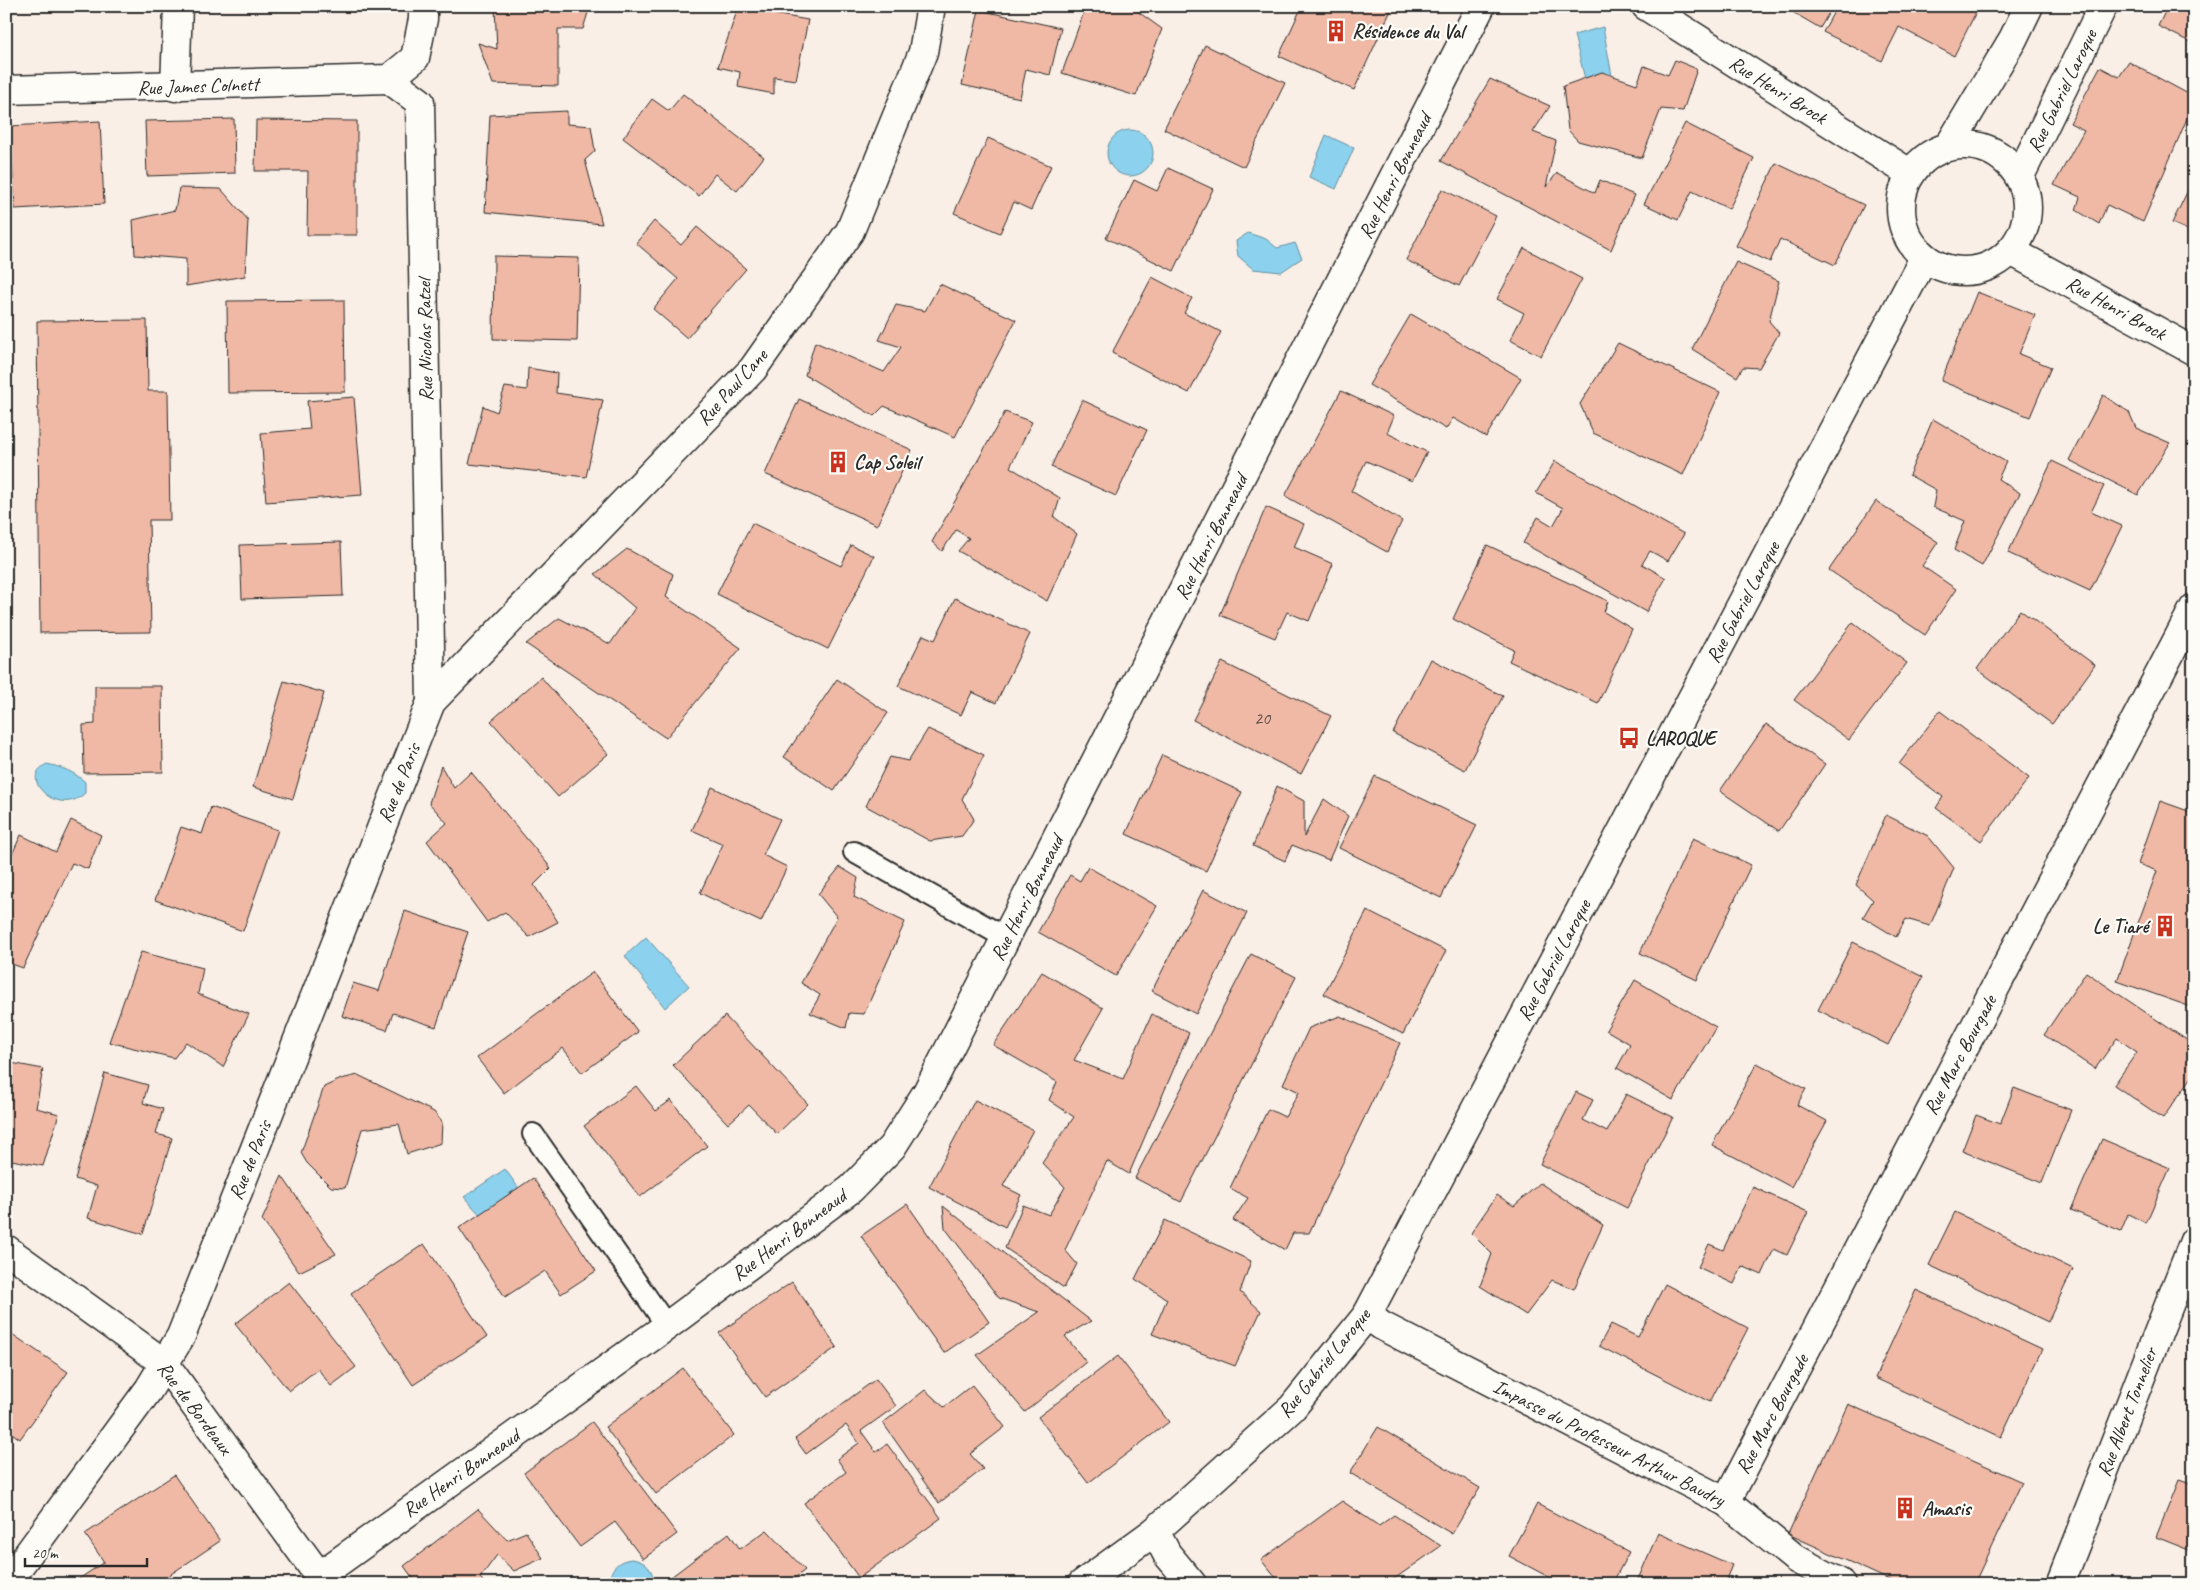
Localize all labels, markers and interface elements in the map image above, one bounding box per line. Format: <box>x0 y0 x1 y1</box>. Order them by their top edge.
building icon: Résidence du Val <box>1323 18 1349 44</box>
place label: Résidence du Val <box>1352 19 1467 44</box>
street label: Rue Gabriel Laroque <box>2021 24 2103 157</box>
street label: Rue Henri Brock <box>1725 50 1833 131</box>
street label: Rue James Colnett <box>137 71 262 101</box>
street label: Rue Henri Bonneaud <box>1353 106 1439 243</box>
street label: Rue Henri Brock <box>2062 270 2172 347</box>
street label: Rue Nicolas Ratzel <box>411 275 439 402</box>
street label: Rue Paul Cane <box>691 342 774 430</box>
building icon: Cap Soleil <box>825 449 851 475</box>
place label: Cap Soleil <box>854 450 923 475</box>
street label: Rue Henri Bonneaud <box>1169 467 1255 604</box>
street label: Rue Gabriel Laroque <box>1701 536 1786 667</box>
house number: 20 <box>1254 707 1272 729</box>
bus stop icon: LAROQUE <box>1616 725 1642 751</box>
place label: LAROQUE <box>1646 726 1719 751</box>
street label: Rue de Paris <box>372 738 427 826</box>
street label: Rue Henri Bonneaud <box>985 828 1071 965</box>
street label: Rue Gabriel Laroque <box>1512 894 1597 1025</box>
building icon: Le Tiaré <box>2152 913 2178 939</box>
place label: Le Tiaré <box>2093 914 2151 939</box>
street label: Rue Marc Bourgade <box>1918 989 2003 1119</box>
street label: Rue de Paris <box>223 1115 278 1203</box>
street label: Rue Henri Bonneaud <box>727 1182 854 1286</box>
street label: Rue Gabriel Laroque <box>1272 1302 1377 1423</box>
street label: Rue Albert Tonnelier <box>2091 1342 2164 1480</box>
street label: Rue Marc Bourgade <box>1730 1348 1815 1478</box>
street label: Rue de Bordeaux <box>152 1357 239 1461</box>
street label: Impasse du Professeur Arthur Baudry <box>1489 1374 1730 1513</box>
street label: Rue Henri Bonneaud <box>398 1422 527 1523</box>
building icon: Amasis <box>1892 1495 1918 1521</box>
place label: Amasis <box>1922 1496 1972 1521</box>
scale bar <box>25 1535 148 1567</box>
text: 20 m <box>32 1544 59 1563</box>

